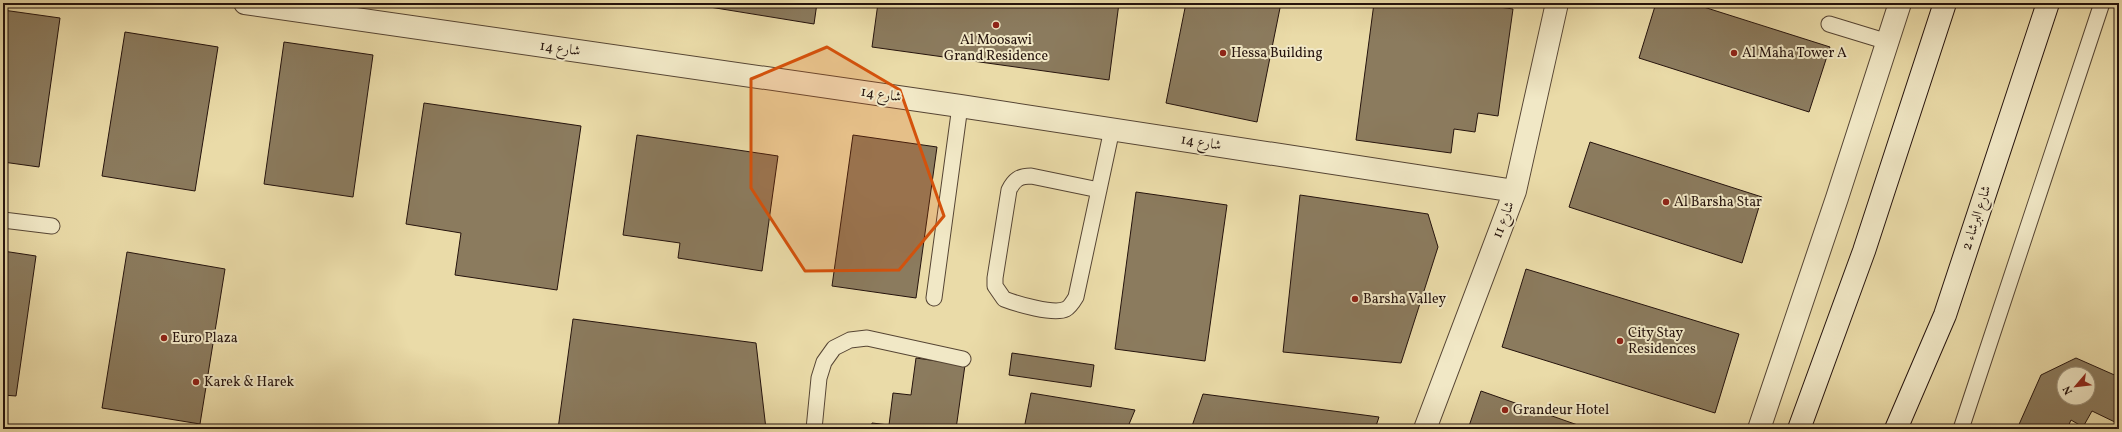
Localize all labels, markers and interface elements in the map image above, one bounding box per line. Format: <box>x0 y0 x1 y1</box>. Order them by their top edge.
marker: Al Moosawi Grand Residence <box>991 20 1001 30</box>
place label: Al Moosawi Grand Residence <box>944 31 1048 66</box>
street label: شارع 14 <box>538 37 582 62</box>
place label: Hessa Building <box>1231 44 1323 63</box>
place label: Al Maha Tower A <box>1742 44 1847 63</box>
marker: Hessa Building <box>1218 48 1228 58</box>
marker: Al Maha Tower A <box>1729 48 1739 58</box>
street label: شارع 14 <box>859 83 903 108</box>
street label: شارع 14 <box>1179 130 1223 157</box>
street label: شارع البرشاء 2 <box>1958 183 1997 253</box>
place label: Al Barsha Star <box>1674 193 1762 212</box>
marker: Al Barsha Star <box>1661 197 1671 207</box>
street label: شارع 11 <box>1488 199 1521 241</box>
place label: Barsha Valley <box>1363 290 1446 309</box>
marker: Barsha Valley <box>1350 294 1360 304</box>
place label: City Stay Residences <box>1628 324 1696 359</box>
place label: Euro Plaza <box>172 329 238 348</box>
marker: Euro Plaza <box>159 333 169 343</box>
marker: City Stay Residences <box>1615 336 1625 346</box>
north arrow <box>2056 366 2096 406</box>
place label: Karek & Harek <box>204 373 295 392</box>
marker: Karek & Harek <box>191 377 201 387</box>
text: N <box>2060 383 2077 397</box>
place label: Grandeur Hotel <box>1513 401 1609 420</box>
marker: Grandeur Hotel <box>1500 405 1510 415</box>

